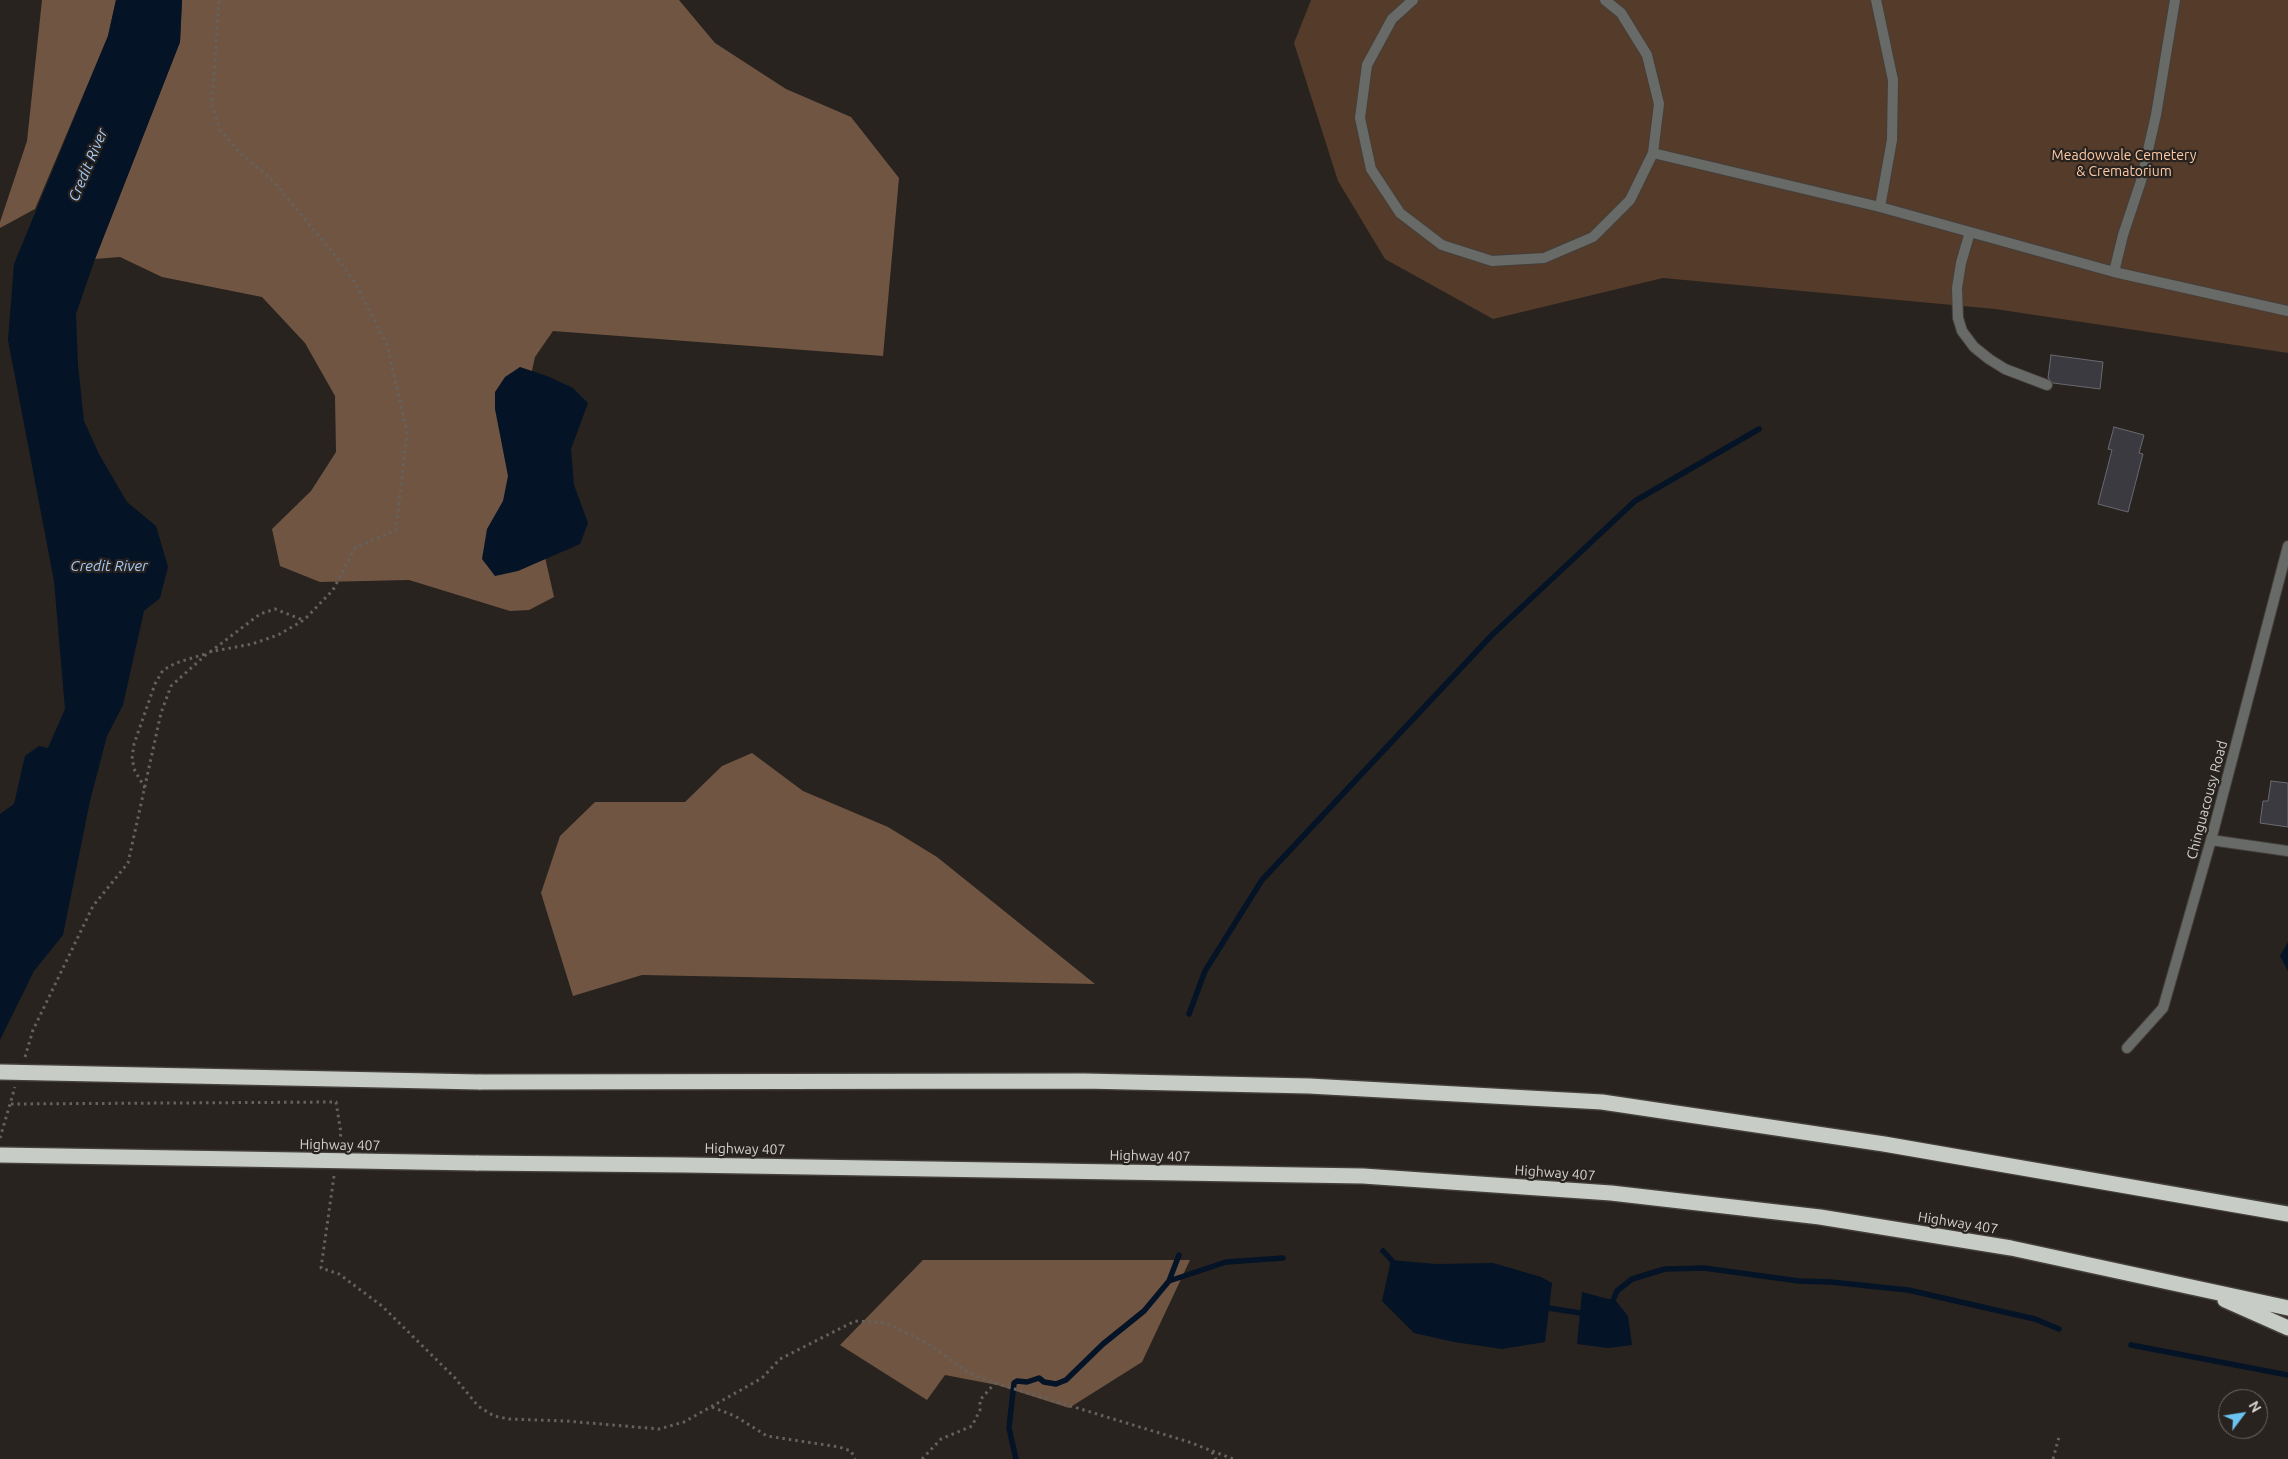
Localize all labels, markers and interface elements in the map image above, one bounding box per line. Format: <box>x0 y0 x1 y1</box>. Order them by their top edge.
water label: Credit River <box>65 126 111 204</box>
park label: Meadowvale Cemetery & Crematorium <box>2052 147 2196 180</box>
water label: Credit River <box>70 557 148 575</box>
street label: Chinguacousy Road <box>2183 739 2231 861</box>
street label: Highway 407 <box>299 1136 381 1154</box>
street label: Highway 407 <box>704 1140 786 1158</box>
street label: Highway 407 <box>1109 1147 1191 1165</box>
street label: Highway 407 <box>1514 1162 1596 1184</box>
street label: Highway 407 <box>1917 1208 1999 1238</box>
north arrow <box>2218 1389 2268 1439</box>
text: N <box>2245 1398 2265 1415</box>

